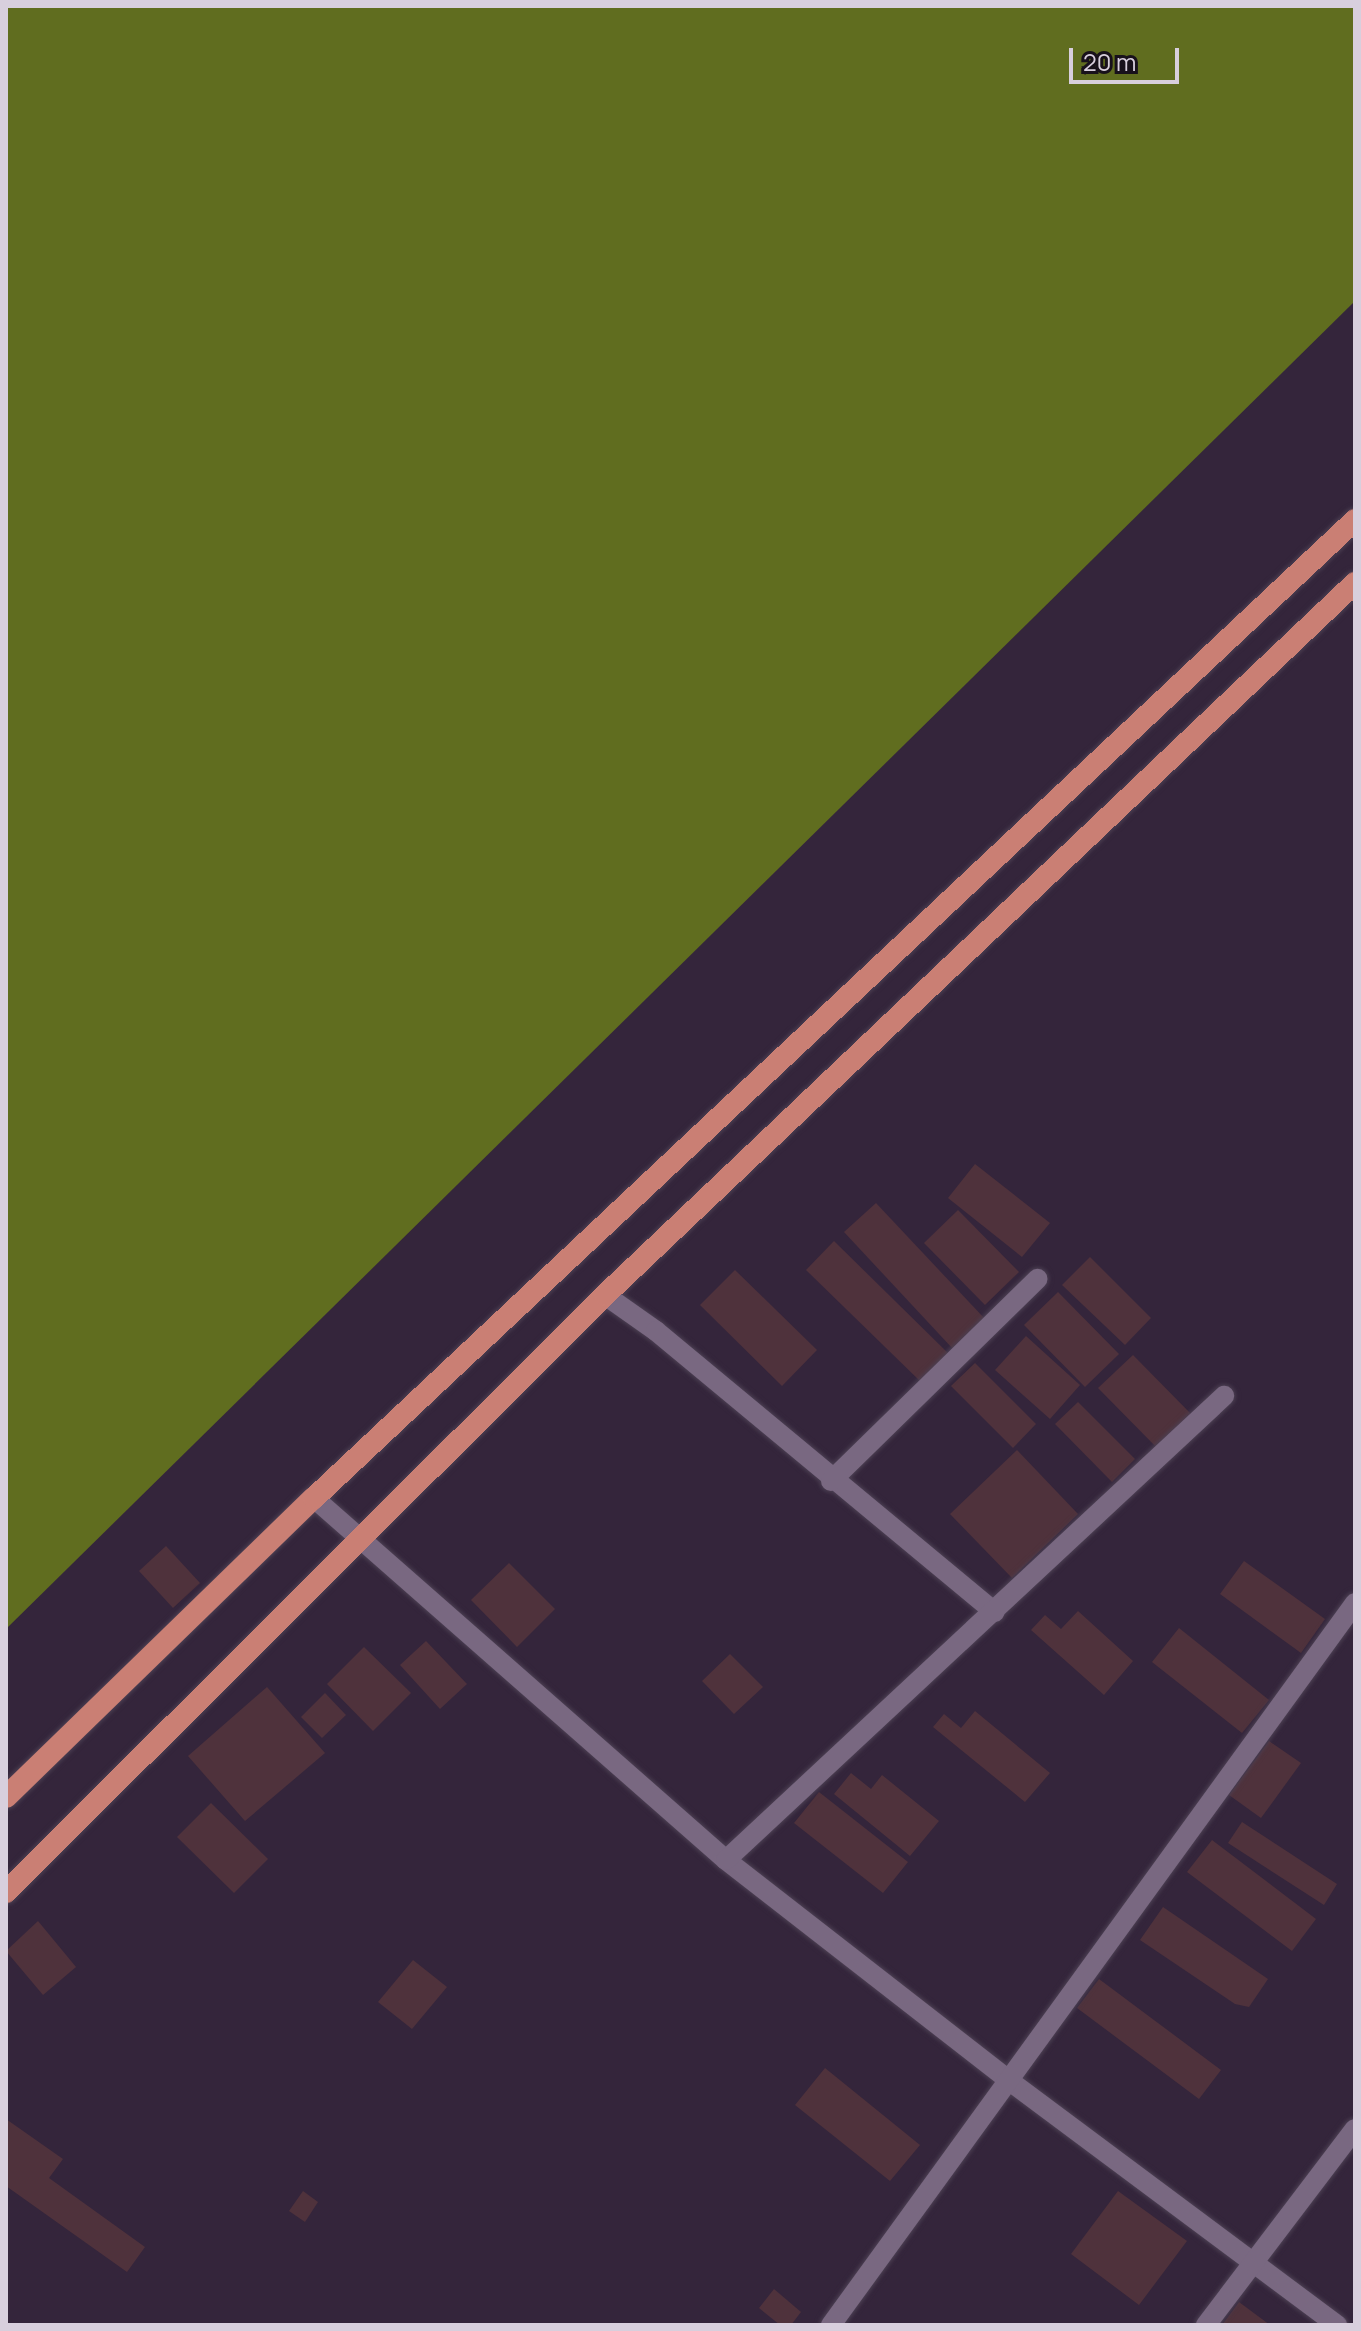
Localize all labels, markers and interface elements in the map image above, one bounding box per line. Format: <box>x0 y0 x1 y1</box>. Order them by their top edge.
scale bar <box>1073 32 1183 82</box>
text: 20 m <box>1083 45 1136 78</box>

